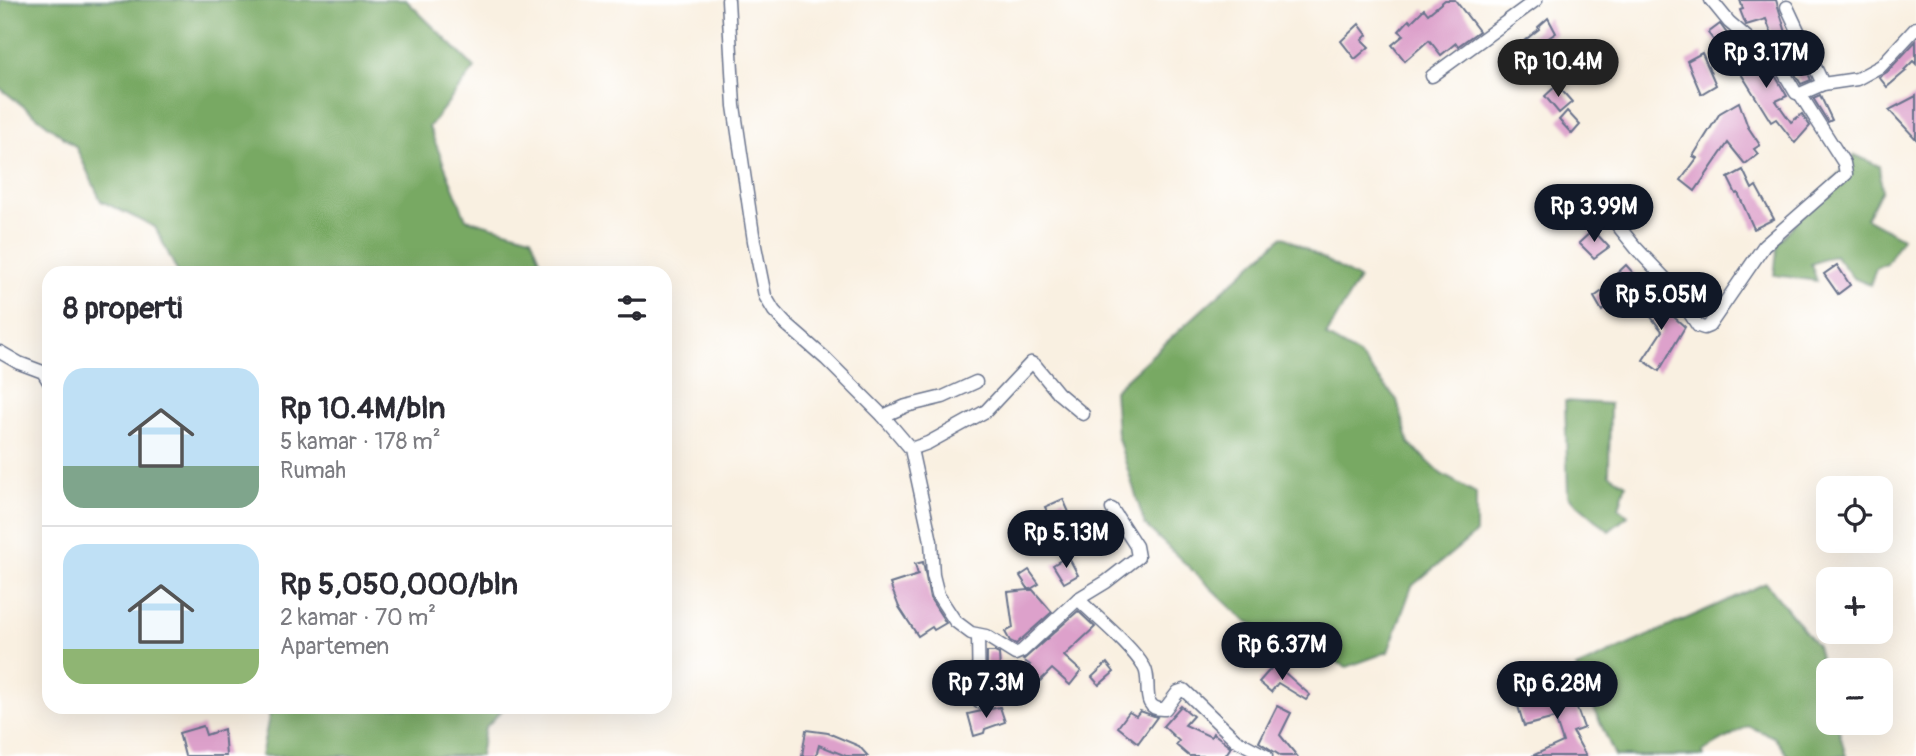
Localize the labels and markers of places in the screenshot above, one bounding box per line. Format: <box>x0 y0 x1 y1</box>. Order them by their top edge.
pin: Rp 3.17M <box>1694 31 1838 90</box>
pin: Rp 10.4M <box>1486 40 1630 99</box>
pin: Rp 3.99M <box>1522 184 1666 244</box>
pin: Rp 5.05M <box>1589 272 1733 332</box>
pin: Rp 5.13M <box>994 510 1138 570</box>
pin: Rp 6.37M <box>1210 622 1354 682</box>
pin: Rp 7.3M <box>921 660 1051 720</box>
pin: Rp 6.28M <box>1485 662 1629 721</box>

